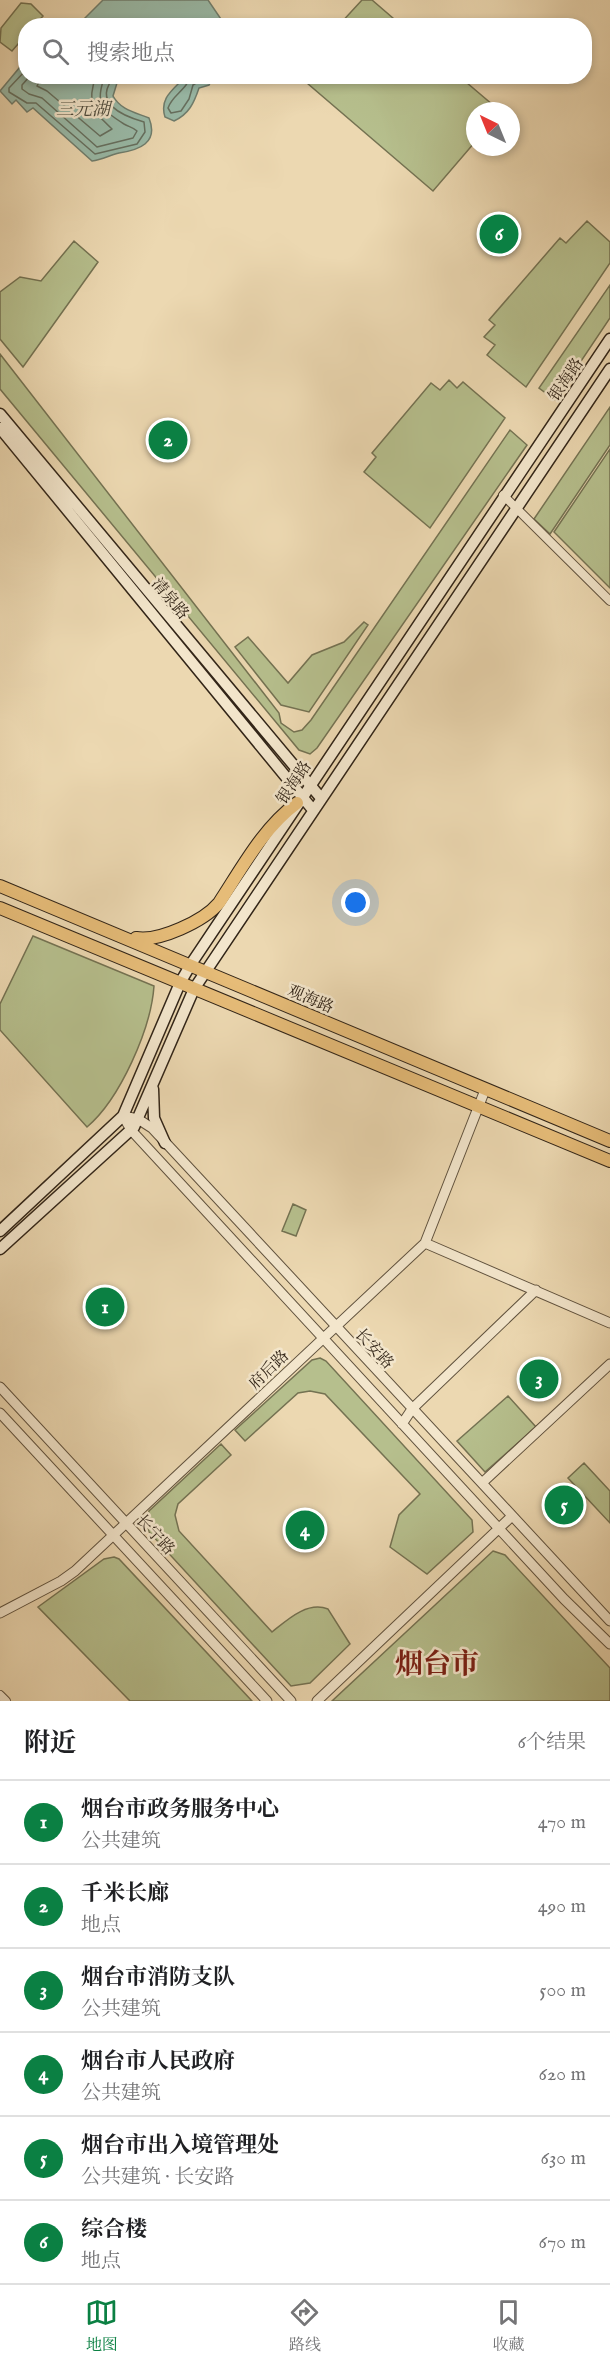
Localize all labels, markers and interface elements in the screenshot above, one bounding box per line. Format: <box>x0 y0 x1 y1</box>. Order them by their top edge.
search box <box>18 18 592 84</box>
icon: search <box>39 35 72 68</box>
text: 搜索地点 <box>87 40 175 68</box>
water label: 三元湖 <box>56 99 113 122</box>
north arrow <box>466 102 520 156</box>
pin: 6 <box>480 212 518 256</box>
street label: 银海路 <box>545 355 588 406</box>
pin: 2 <box>148 418 188 462</box>
street label: 清泉路 <box>146 574 193 624</box>
street label: 银海路 <box>273 758 316 809</box>
your location <box>341 888 370 917</box>
street label: 观海路 <box>284 981 336 1018</box>
pin: 1 <box>86 1284 124 1330</box>
street label: 长安路 <box>350 1325 397 1374</box>
street label: 府后路 <box>245 1347 294 1394</box>
pin: 3 <box>520 1356 558 1402</box>
pin: 5 <box>544 1482 584 1528</box>
pin: 4 <box>286 1508 324 1552</box>
street label: 长宁路 <box>131 1511 178 1560</box>
district label: 烟台市 <box>395 1648 479 1683</box>
text: 附近 <box>24 1727 76 1760</box>
text: 6个结果 <box>518 1730 586 1755</box>
text: 烟台市政务服务中心 <box>81 1796 279 1824</box>
text: 1 <box>40 1810 47 1835</box>
text: 470 m <box>538 1810 586 1835</box>
text: 公共建筑 <box>81 1829 161 1854</box>
text: 千米长廊 <box>81 1880 169 1908</box>
text: 2 <box>39 1894 48 1919</box>
text: 490 m <box>538 1894 586 1919</box>
text: 地点 <box>81 1913 121 1938</box>
text: 烟台市消防支队 <box>81 1964 235 1992</box>
text: 3 <box>40 1978 47 2003</box>
text: 500 m <box>539 1978 586 2003</box>
text: 公共建筑 <box>81 1997 161 2022</box>
text: 烟台市人民政府 <box>81 2048 235 2076</box>
text: 4 <box>39 2062 48 2087</box>
text: 620 m <box>539 2062 586 2087</box>
text: 公共建筑 <box>81 2081 161 2106</box>
text: 烟台市出入境管理处 <box>81 2132 279 2160</box>
text: 5 <box>40 2146 47 2171</box>
text: 630 m <box>540 2146 586 2171</box>
text: 公共建筑 · 长安路 <box>81 2165 234 2190</box>
text: 综合楼 <box>81 2216 147 2244</box>
text: 6 <box>39 2230 48 2255</box>
text: 670 m <box>539 2230 586 2255</box>
text: 地点 <box>81 2249 121 2274</box>
tab: 地图 <box>85 2296 118 2356</box>
tab: 路线 <box>288 2296 321 2356</box>
tab: 收藏 <box>492 2296 525 2356</box>

